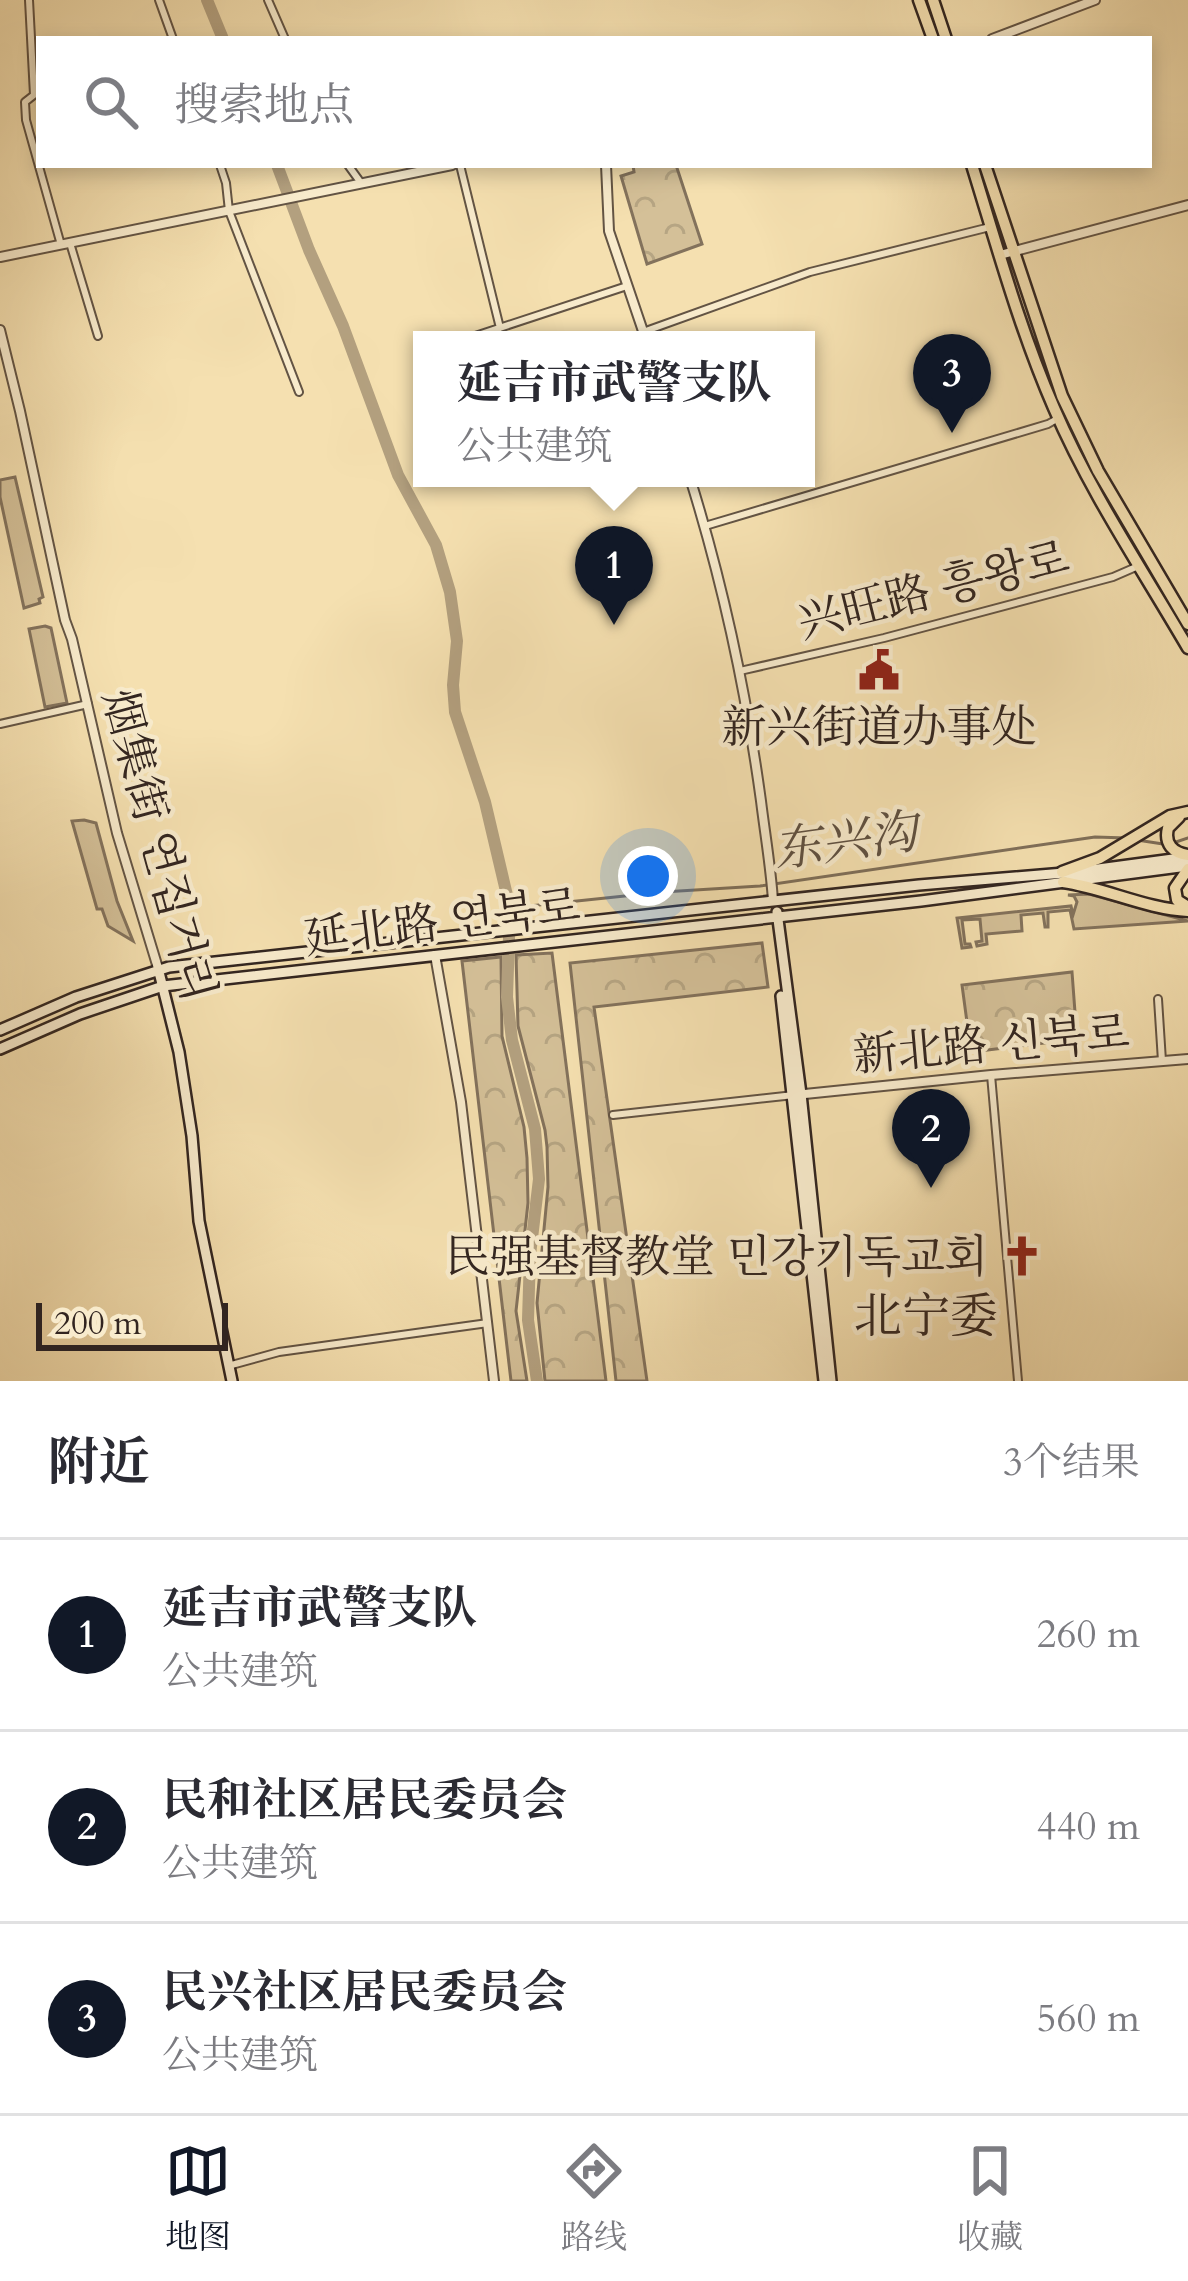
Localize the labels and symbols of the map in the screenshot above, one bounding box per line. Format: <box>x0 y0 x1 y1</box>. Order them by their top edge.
pin: 3 <box>913 334 991 433</box>
pin: 1 <box>575 526 653 625</box>
street label: 兴旺路 흥왕로 <box>791 527 1075 654</box>
public building icon: 新兴街道办事处 <box>856 647 902 693</box>
street label: 烟集街 연집거리 <box>88 682 230 1008</box>
place label: 新兴街道办事处 <box>721 697 1037 758</box>
water label: 东兴沟 <box>769 798 928 884</box>
your location <box>618 846 678 906</box>
street label: 延北路 연북로 <box>301 875 584 970</box>
street label: 新北路 신북로 <box>850 1002 1132 1087</box>
pin: 2 <box>892 1089 970 1188</box>
place label: 民强基督教堂 민강기독교회 <box>445 1227 988 1288</box>
church icon: 民强基督教堂 민강기독교회 <box>999 1233 1045 1279</box>
district label: 北宁委 <box>854 1284 998 1349</box>
scale bar <box>36 1297 228 1350</box>

